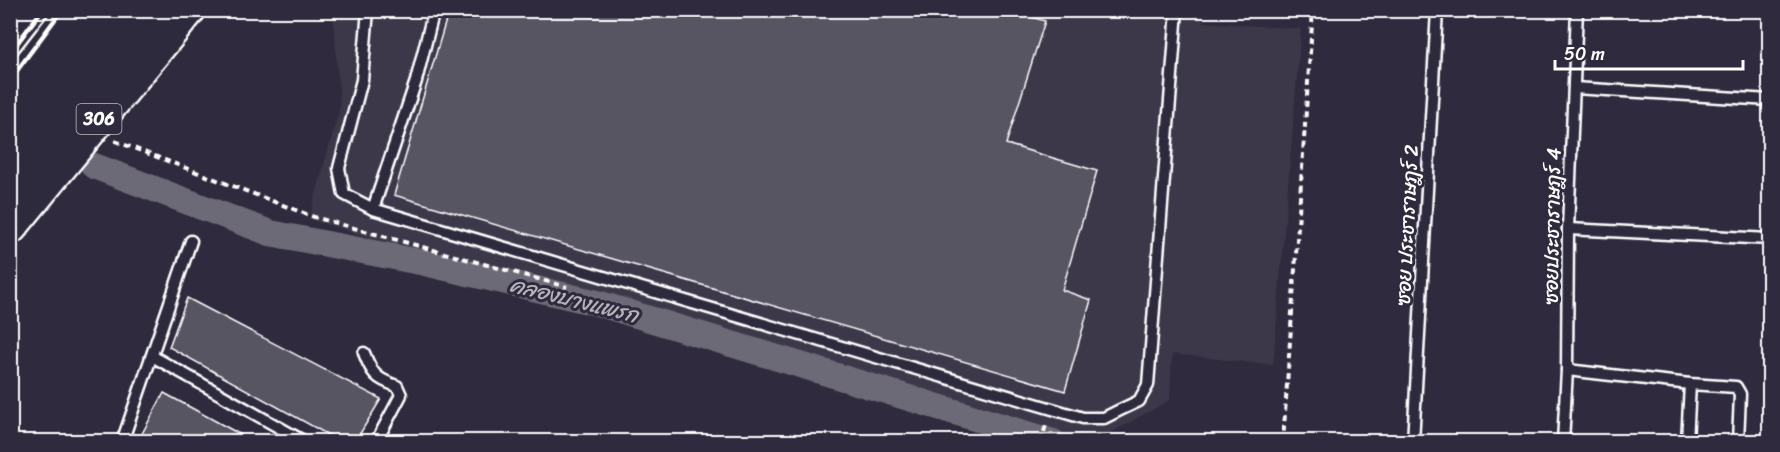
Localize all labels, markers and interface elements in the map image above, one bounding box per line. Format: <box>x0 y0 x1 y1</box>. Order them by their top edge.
scale bar <box>1555 33 1742 71</box>
text: 50 m <box>1564 38 1605 70</box>
road number: 306 <box>76 104 122 134</box>
street label: ซอย ประชาราษฎร์ 2 <box>1386 143 1429 306</box>
street label: ซอยประชาราษฎร์ 4 <box>1534 147 1571 305</box>
water label: คลองบางแพรก <box>506 266 643 335</box>

